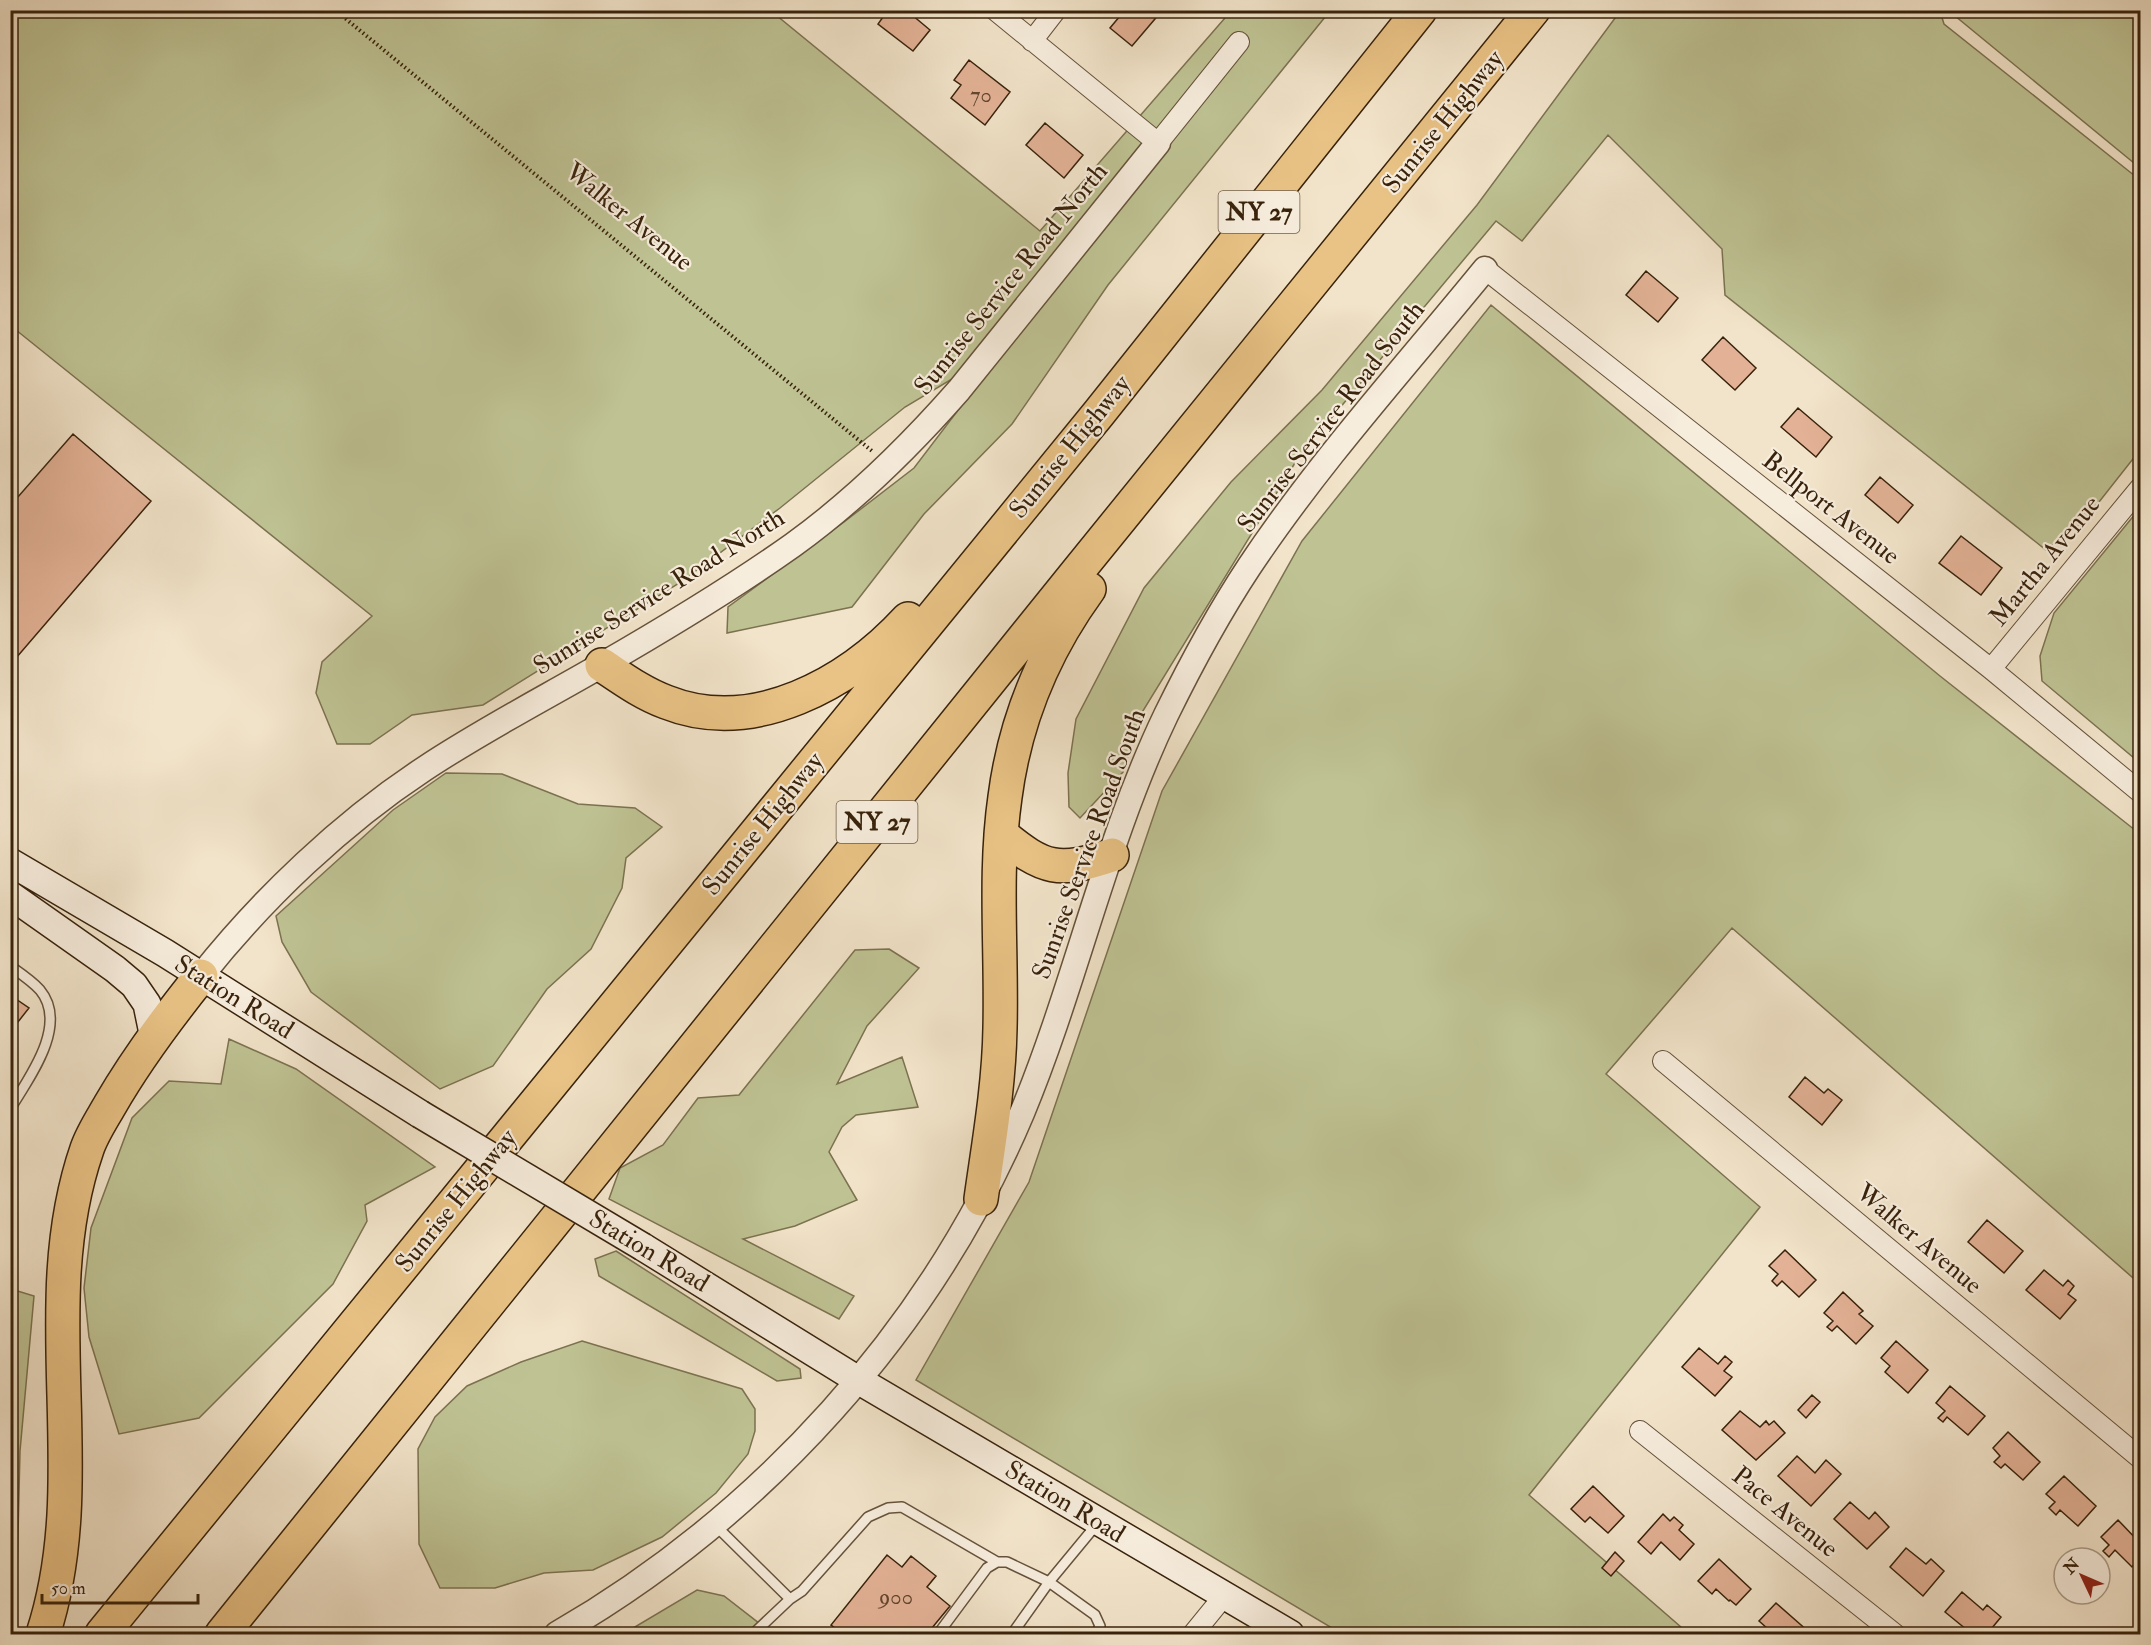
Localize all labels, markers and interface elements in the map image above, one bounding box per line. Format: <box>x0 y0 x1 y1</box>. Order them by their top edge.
street label: Sunrise Highway <box>1375 43 1511 200</box>
house number: 70 <box>970 81 992 109</box>
street label: Walker Avenue <box>558 155 699 278</box>
street label: Sunrise Service Road North <box>907 156 1115 402</box>
road number: NY 27 <box>1218 191 1300 233</box>
street label: Sunrise Service Road South <box>1231 294 1432 539</box>
street label: Sunrise Highway <box>1002 368 1138 525</box>
street label: Bellport Avenue <box>1755 444 1906 573</box>
street label: Martha Avenue <box>1983 489 2108 633</box>
street label: Sunrise Service Road North <box>528 501 791 682</box>
street label: Sunrise Service Road South <box>1025 704 1153 984</box>
street label: Sunrise Highway <box>695 745 831 902</box>
road number: NY 27 <box>836 801 918 843</box>
street label: Station Road <box>168 948 300 1046</box>
street label: Sunrise Highway <box>388 1122 524 1279</box>
street label: Walker Avenue <box>1849 1176 1989 1301</box>
street label: Station Road <box>583 1203 715 1299</box>
street label: Station Road <box>999 1454 1131 1550</box>
street label: Pace Avenue <box>1725 1459 1845 1565</box>
north arrow <box>2052 1546 2112 1606</box>
text: N <box>2059 1554 2085 1579</box>
scale bar <box>42 1567 198 1605</box>
text: 50 m <box>51 1577 86 1600</box>
house number: 900 <box>877 1583 913 1611</box>

